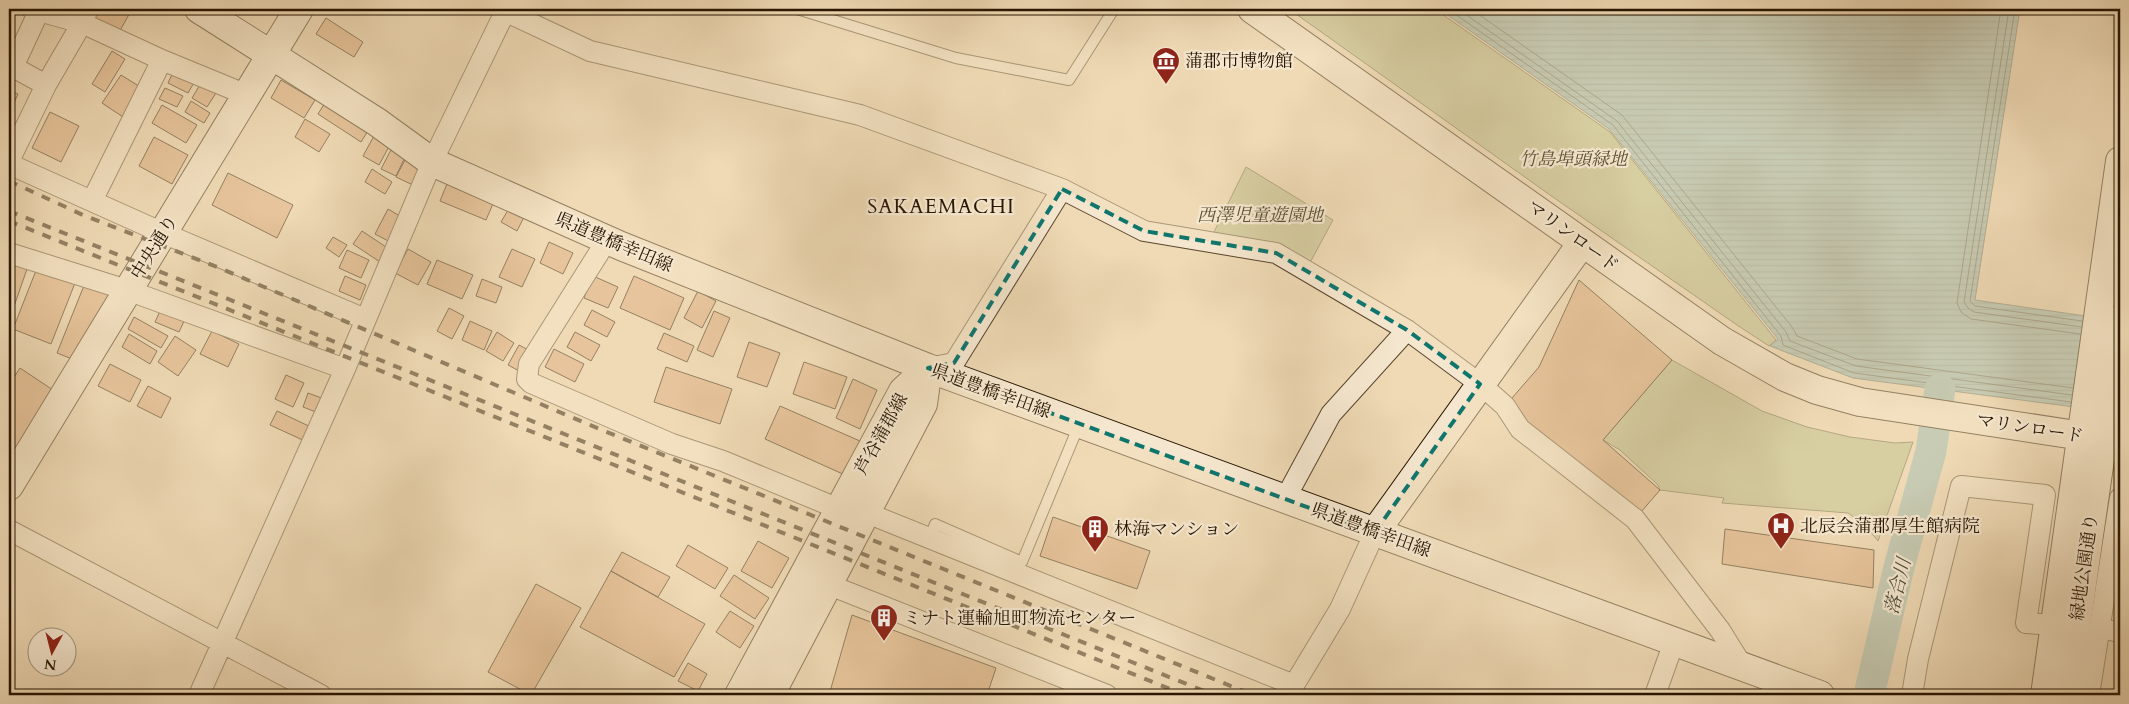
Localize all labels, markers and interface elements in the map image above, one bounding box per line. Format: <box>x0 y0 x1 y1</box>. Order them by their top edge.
museum icon: 蒲郡市博物館 <box>1151 46 1181 85</box>
place label: 蒲郡市博物館 <box>1185 49 1293 74</box>
park label: 竹島埠頭緑地 <box>1519 147 1629 172</box>
district label: SAKAEMACHI <box>867 193 1015 220</box>
street label: マリンロード <box>1522 195 1624 278</box>
park label: 西澤児童遊園地 <box>1197 203 1325 228</box>
street label: 県道豊橋幸田線 <box>551 206 677 279</box>
street label: 中央通り <box>125 210 184 284</box>
street label: 県道豊橋幸田線 <box>927 358 1054 425</box>
street label: 芦谷蒲郡線 <box>849 389 914 480</box>
street label: マリンロード <box>1975 408 2085 449</box>
street label: 県道豊橋幸田線 <box>1307 497 1434 564</box>
hospital icon: 北辰会蒲郡厚生館病院 <box>1766 511 1796 550</box>
street label: 緑地公園通り <box>2065 512 2104 622</box>
building icon: 林海マンション <box>1080 514 1110 553</box>
place label: 北辰会蒲郡厚生館病院 <box>1800 514 1980 539</box>
place label: 林海マンション <box>1114 517 1239 542</box>
water label: 落合川 <box>1878 554 1918 617</box>
building icon: ミナト運輸旭町物流センター <box>869 603 899 642</box>
place label: ミナト運輸旭町物流センター <box>903 606 1136 631</box>
north arrow <box>28 626 78 676</box>
text: N <box>43 654 58 675</box>

